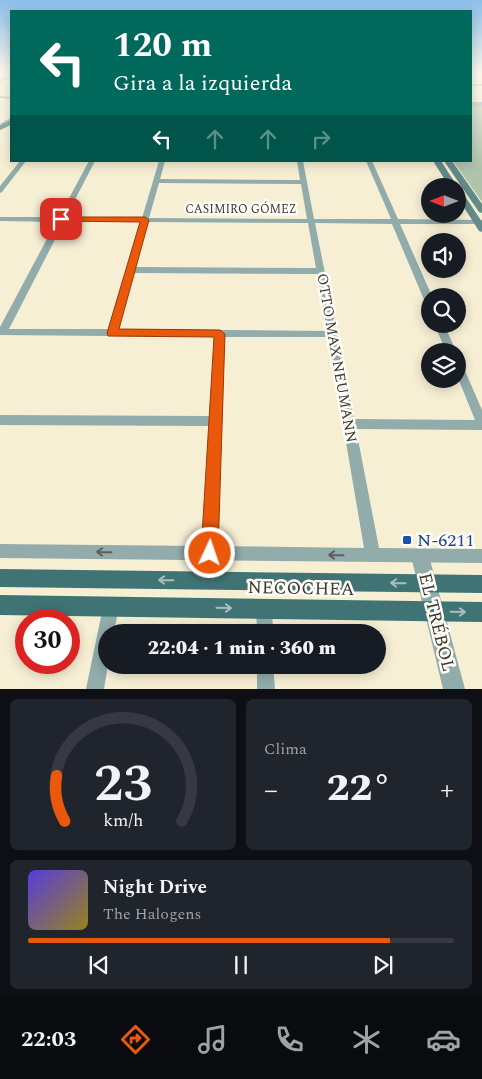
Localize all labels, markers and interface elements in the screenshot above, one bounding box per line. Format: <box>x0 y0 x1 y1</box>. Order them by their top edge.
text: 120 m <box>113 19 212 72</box>
icon: left <box>30 30 95 95</box>
text: Gira a la izquierda <box>113 67 292 100</box>
icon: left <box>148 125 176 153</box>
icon: ahead <box>201 125 229 153</box>
icon: ahead <box>254 125 282 153</box>
icon: right <box>307 125 335 153</box>
north arrow <box>421 178 466 222</box>
map controls <box>421 178 466 388</box>
pin <box>40 198 82 240</box>
street label: CASIMIRO GÓMEZ <box>185 200 297 219</box>
icon: arrive <box>47 205 75 233</box>
button: sound <box>421 233 466 278</box>
street label: OTTO MAX NEUMANN <box>310 272 363 445</box>
button: search <box>421 288 466 333</box>
button: layers <box>421 343 466 388</box>
position arrow <box>183 526 235 578</box>
place label: N-6211 <box>417 527 474 554</box>
marker: N-6211 <box>401 534 413 546</box>
one-way arrow <box>96 547 112 557</box>
one-way arrow <box>329 550 345 560</box>
street label: EL TRÉBOL <box>411 570 462 674</box>
street label: NECOCHEA <box>247 574 355 603</box>
one-way arrow <box>158 575 174 585</box>
one-way arrow <box>391 578 407 588</box>
one-way arrow <box>215 603 231 613</box>
one-way arrow <box>450 607 466 616</box>
speed limit sign: 30 <box>15 609 80 674</box>
text: 22:04 · 1 min · 360 m <box>148 634 336 663</box>
text: Clima <box>264 737 307 761</box>
text: 23 <box>94 745 152 824</box>
text: 22° <box>327 760 391 818</box>
text: − <box>264 769 278 812</box>
text: + <box>440 769 454 812</box>
text: km/h <box>103 807 143 834</box>
text: Night Drive <box>103 873 207 902</box>
text: The Halogens <box>103 902 201 926</box>
icon: previous <box>85 951 113 979</box>
icon: pause <box>227 951 255 979</box>
icon: next <box>369 951 397 979</box>
icon: directions <box>118 1022 153 1057</box>
icon: music <box>195 1022 230 1057</box>
icon: phone <box>272 1022 307 1057</box>
icon: climate <box>349 1022 384 1057</box>
icon: car <box>426 1022 461 1057</box>
text: 22:03 <box>21 1023 76 1056</box>

